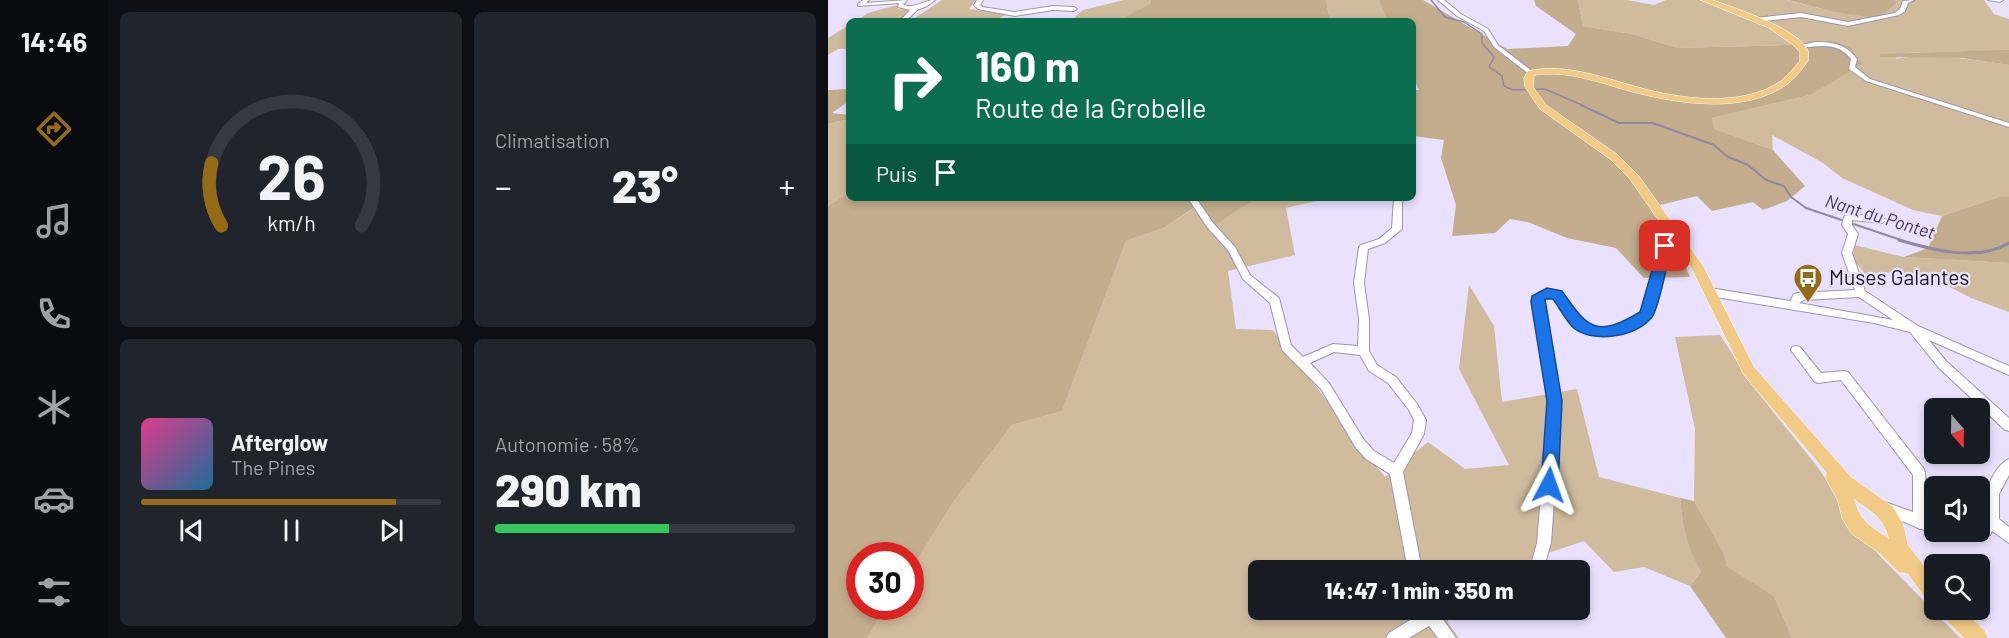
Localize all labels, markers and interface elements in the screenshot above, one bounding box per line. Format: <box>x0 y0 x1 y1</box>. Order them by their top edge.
text: 14:46 <box>21 25 87 57</box>
text: 160 m <box>975 40 1080 90</box>
icon: right <box>876 42 954 120</box>
text: Route de la Grobelle <box>975 91 1207 123</box>
icon: directions <box>33 108 75 150</box>
text: Climatisation <box>495 128 610 152</box>
text: 26 <box>257 138 325 212</box>
icon: arrive <box>929 156 962 189</box>
text: 23° <box>612 158 678 212</box>
text: Puis <box>876 160 917 186</box>
text: − <box>495 166 512 206</box>
text: + <box>778 166 795 206</box>
water label: Nant du Pontet <box>1823 189 1938 243</box>
icon: music <box>33 200 75 242</box>
text: km/h <box>267 211 315 236</box>
pin <box>1639 220 1690 271</box>
icon: arrive <box>1648 229 1681 262</box>
bus stop icon: Muses Galantes <box>1792 262 1824 304</box>
place label: Muses Galantes <box>1829 264 1969 289</box>
icon: phone <box>33 293 75 335</box>
icon: climate <box>33 386 75 428</box>
north arrow <box>1924 398 1990 464</box>
map controls <box>1924 398 1990 620</box>
text: Afterglow <box>231 429 328 455</box>
text: Autonomie · 58% <box>495 432 639 456</box>
position arrow <box>1517 453 1581 517</box>
text: The Pines <box>231 455 315 479</box>
text: 290 km <box>495 462 642 516</box>
button: sound <box>1924 476 1990 542</box>
icon: car <box>33 478 75 520</box>
icon: previous <box>175 514 208 547</box>
icon: pause <box>275 514 308 547</box>
icon: next <box>375 514 408 547</box>
speed limit sign: 30 <box>846 542 924 620</box>
button: search <box>1924 554 1990 620</box>
icon: filters <box>33 571 75 613</box>
text: 14:47 · 1 min · 350 m <box>1325 577 1513 603</box>

